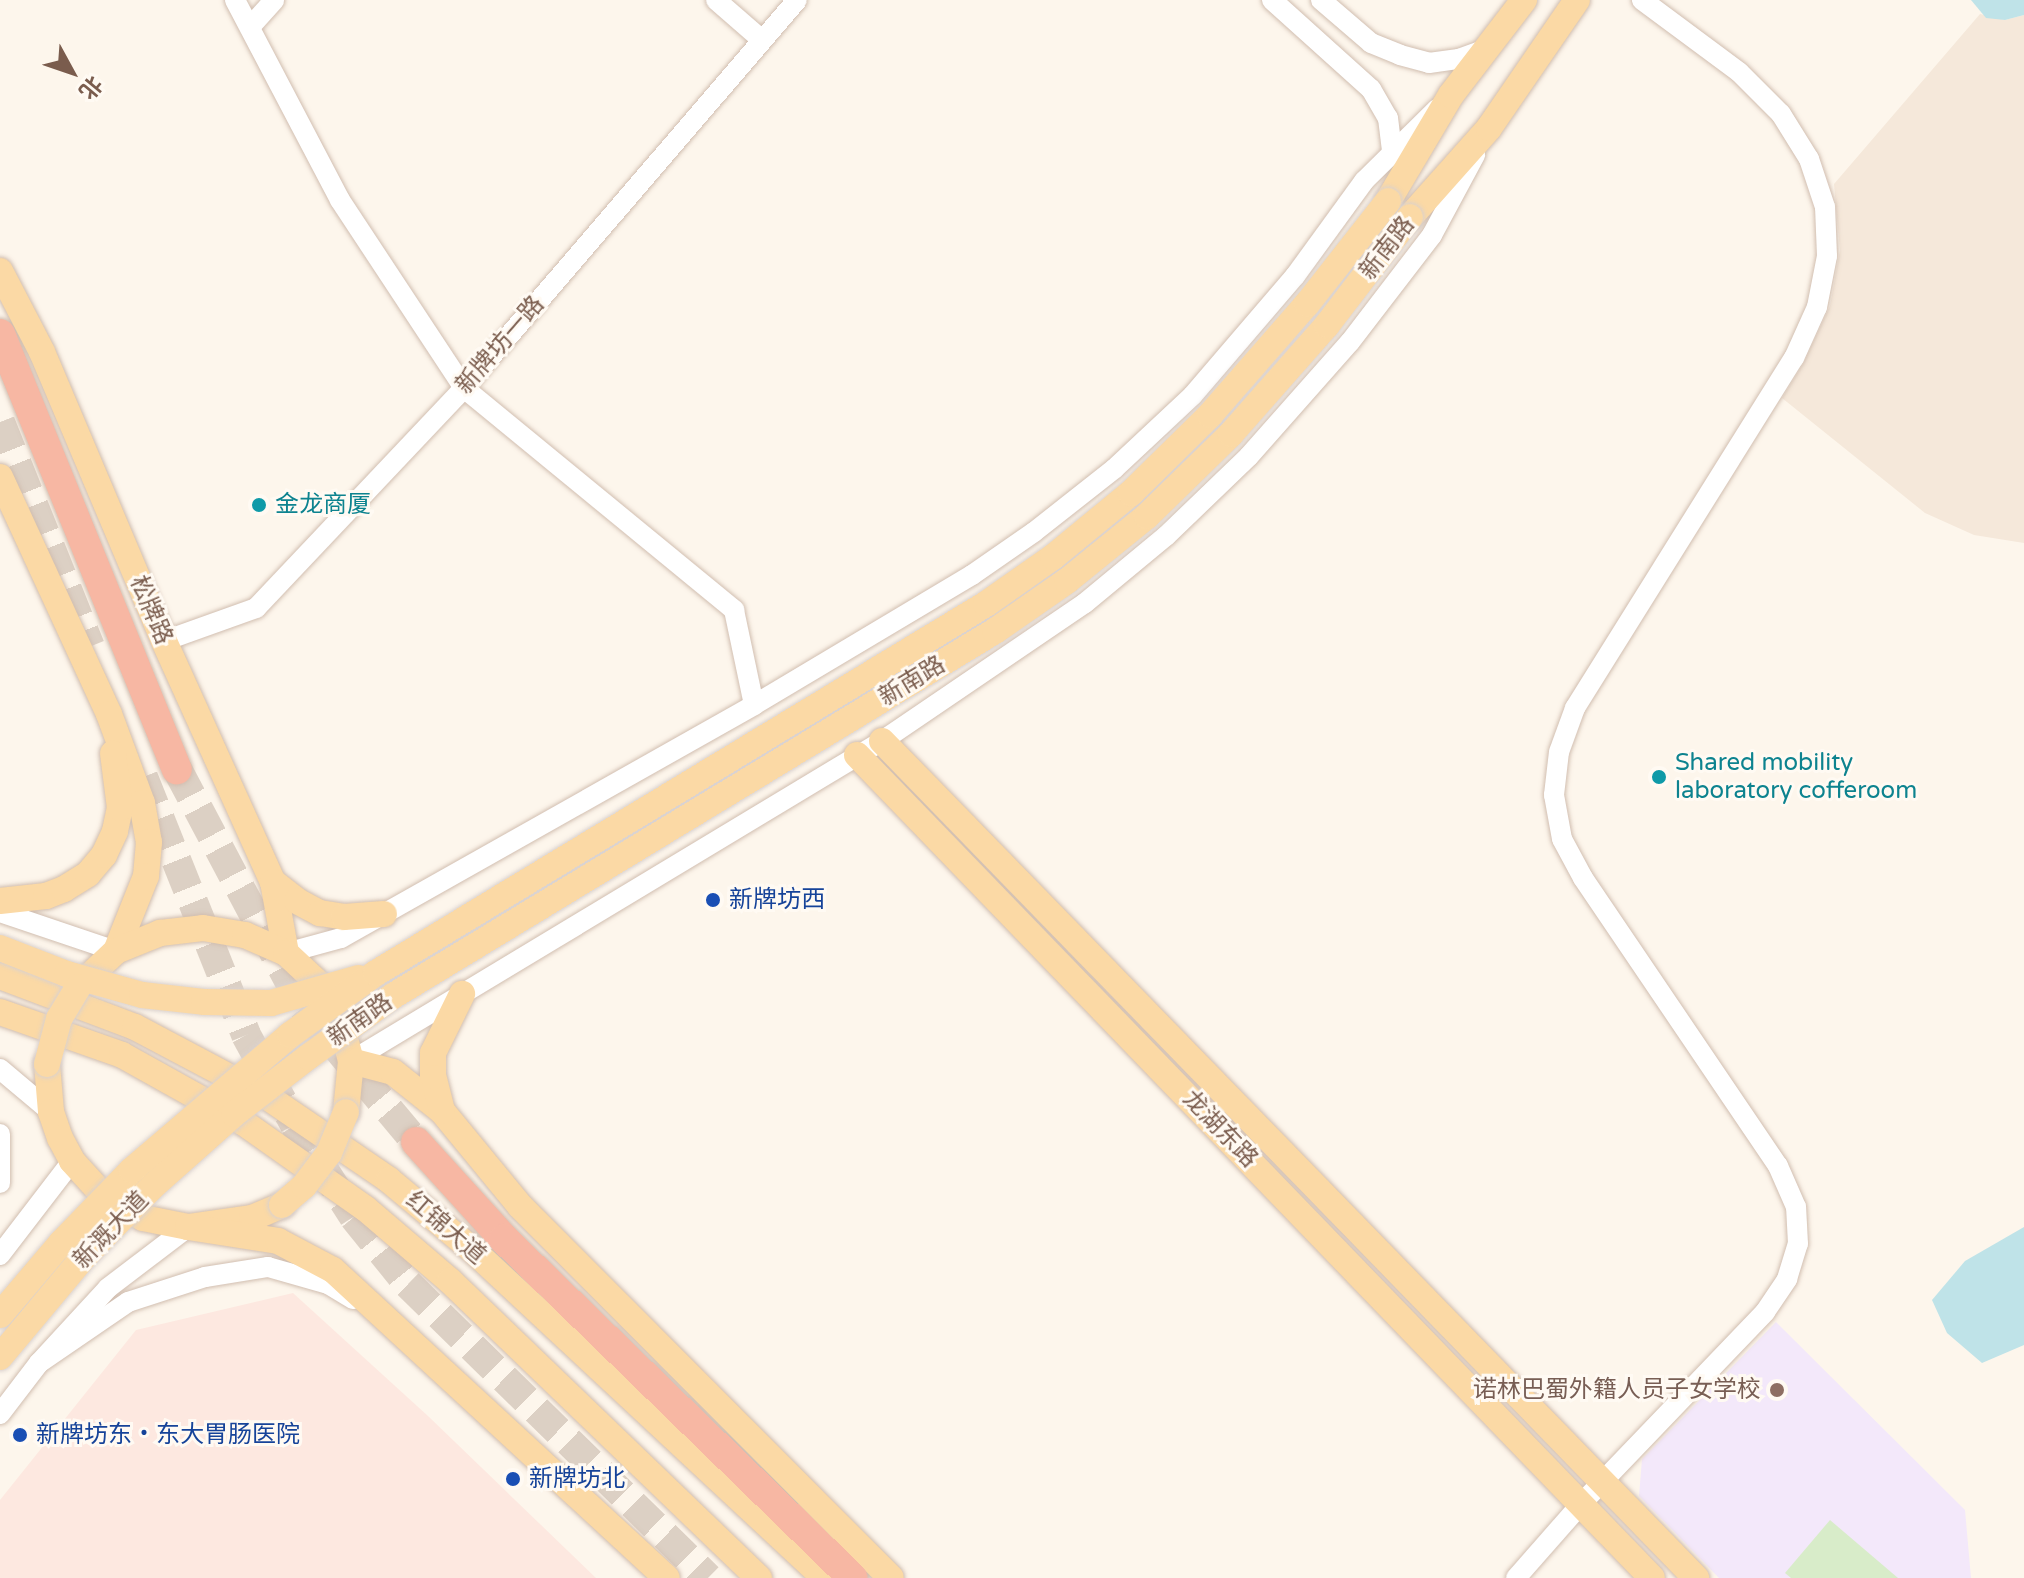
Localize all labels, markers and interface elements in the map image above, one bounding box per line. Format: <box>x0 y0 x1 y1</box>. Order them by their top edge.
north arrow <box>32 32 112 112</box>
text: 北 <box>73 71 107 104</box>
street label: 新南路 <box>1353 211 1421 285</box>
street label: 新牌坊一路 <box>450 290 550 400</box>
place label: 金龙商厦 <box>275 491 371 519</box>
marker: 金龙商厦 <box>250 496 268 514</box>
street label: 松牌路 <box>124 571 178 649</box>
street label: 新南路 <box>874 650 950 712</box>
place label: Shared mobility laboratory cofferoom <box>1675 749 1917 805</box>
marker: Shared mobility laboratory cofferoom <box>1650 768 1668 786</box>
place label: 新牌坊西 <box>729 886 825 914</box>
marker: 新牌坊西 <box>704 891 722 909</box>
street label: 新南路 <box>322 988 398 1052</box>
street label: 龙湖东路 <box>1176 1084 1264 1174</box>
street label: 新溉大道 <box>67 1185 155 1275</box>
street label: 红锦大道 <box>400 1186 492 1270</box>
place label: 诺林巴蜀外籍人员子女学校 <box>1473 1376 1761 1404</box>
marker: 诺林巴蜀外籍人员子女学校 <box>1768 1381 1786 1399</box>
place label: 新牌坊东‧东大胃肠医院 <box>36 1421 300 1449</box>
marker: 新牌坊东‧东大胃肠医院 <box>11 1426 29 1444</box>
place label: 新牌坊北 <box>529 1465 625 1493</box>
marker: 新牌坊北 <box>504 1470 522 1488</box>

